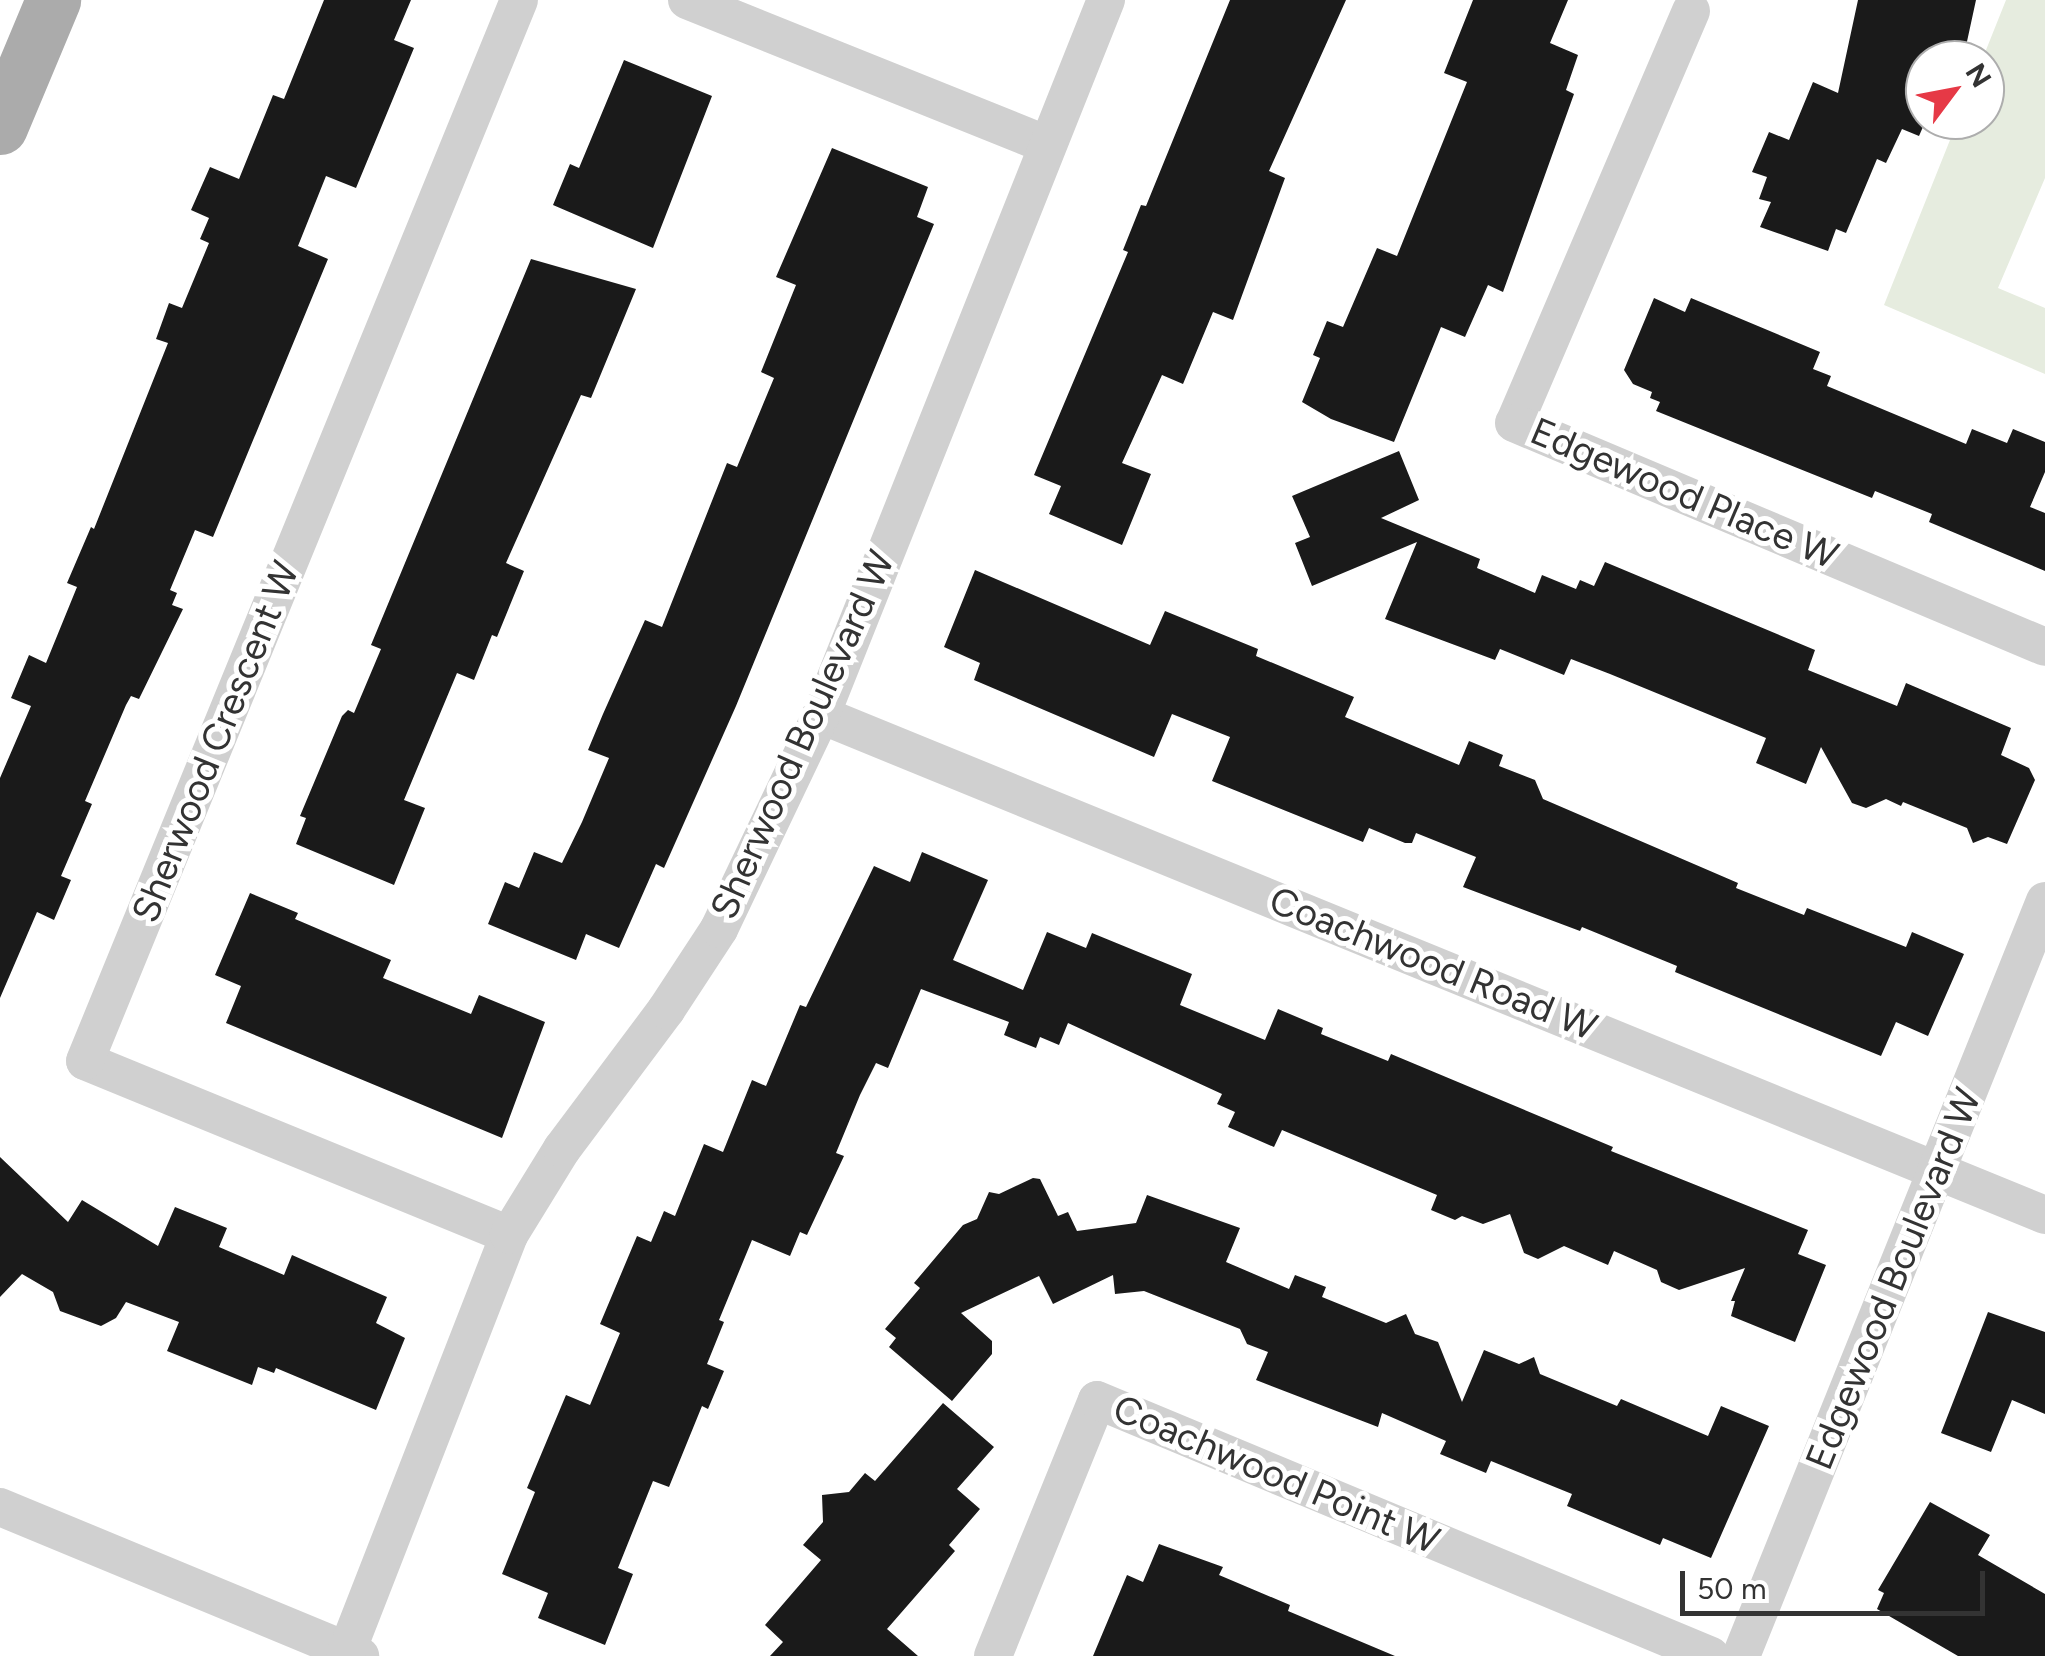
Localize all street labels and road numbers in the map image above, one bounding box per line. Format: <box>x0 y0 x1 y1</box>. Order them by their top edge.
street label: Edgewood Place W <box>1524 409 1844 579</box>
street label: Sherwood Boulevard W <box>701 544 905 926</box>
street label: Sherwood Crescent W <box>123 555 309 929</box>
street label: Coachwood Road W <box>1263 878 1603 1050</box>
street label: Edgewood Boulevard W <box>1797 1082 1991 1476</box>
street label: Coachwood Point W <box>1106 1386 1446 1564</box>

